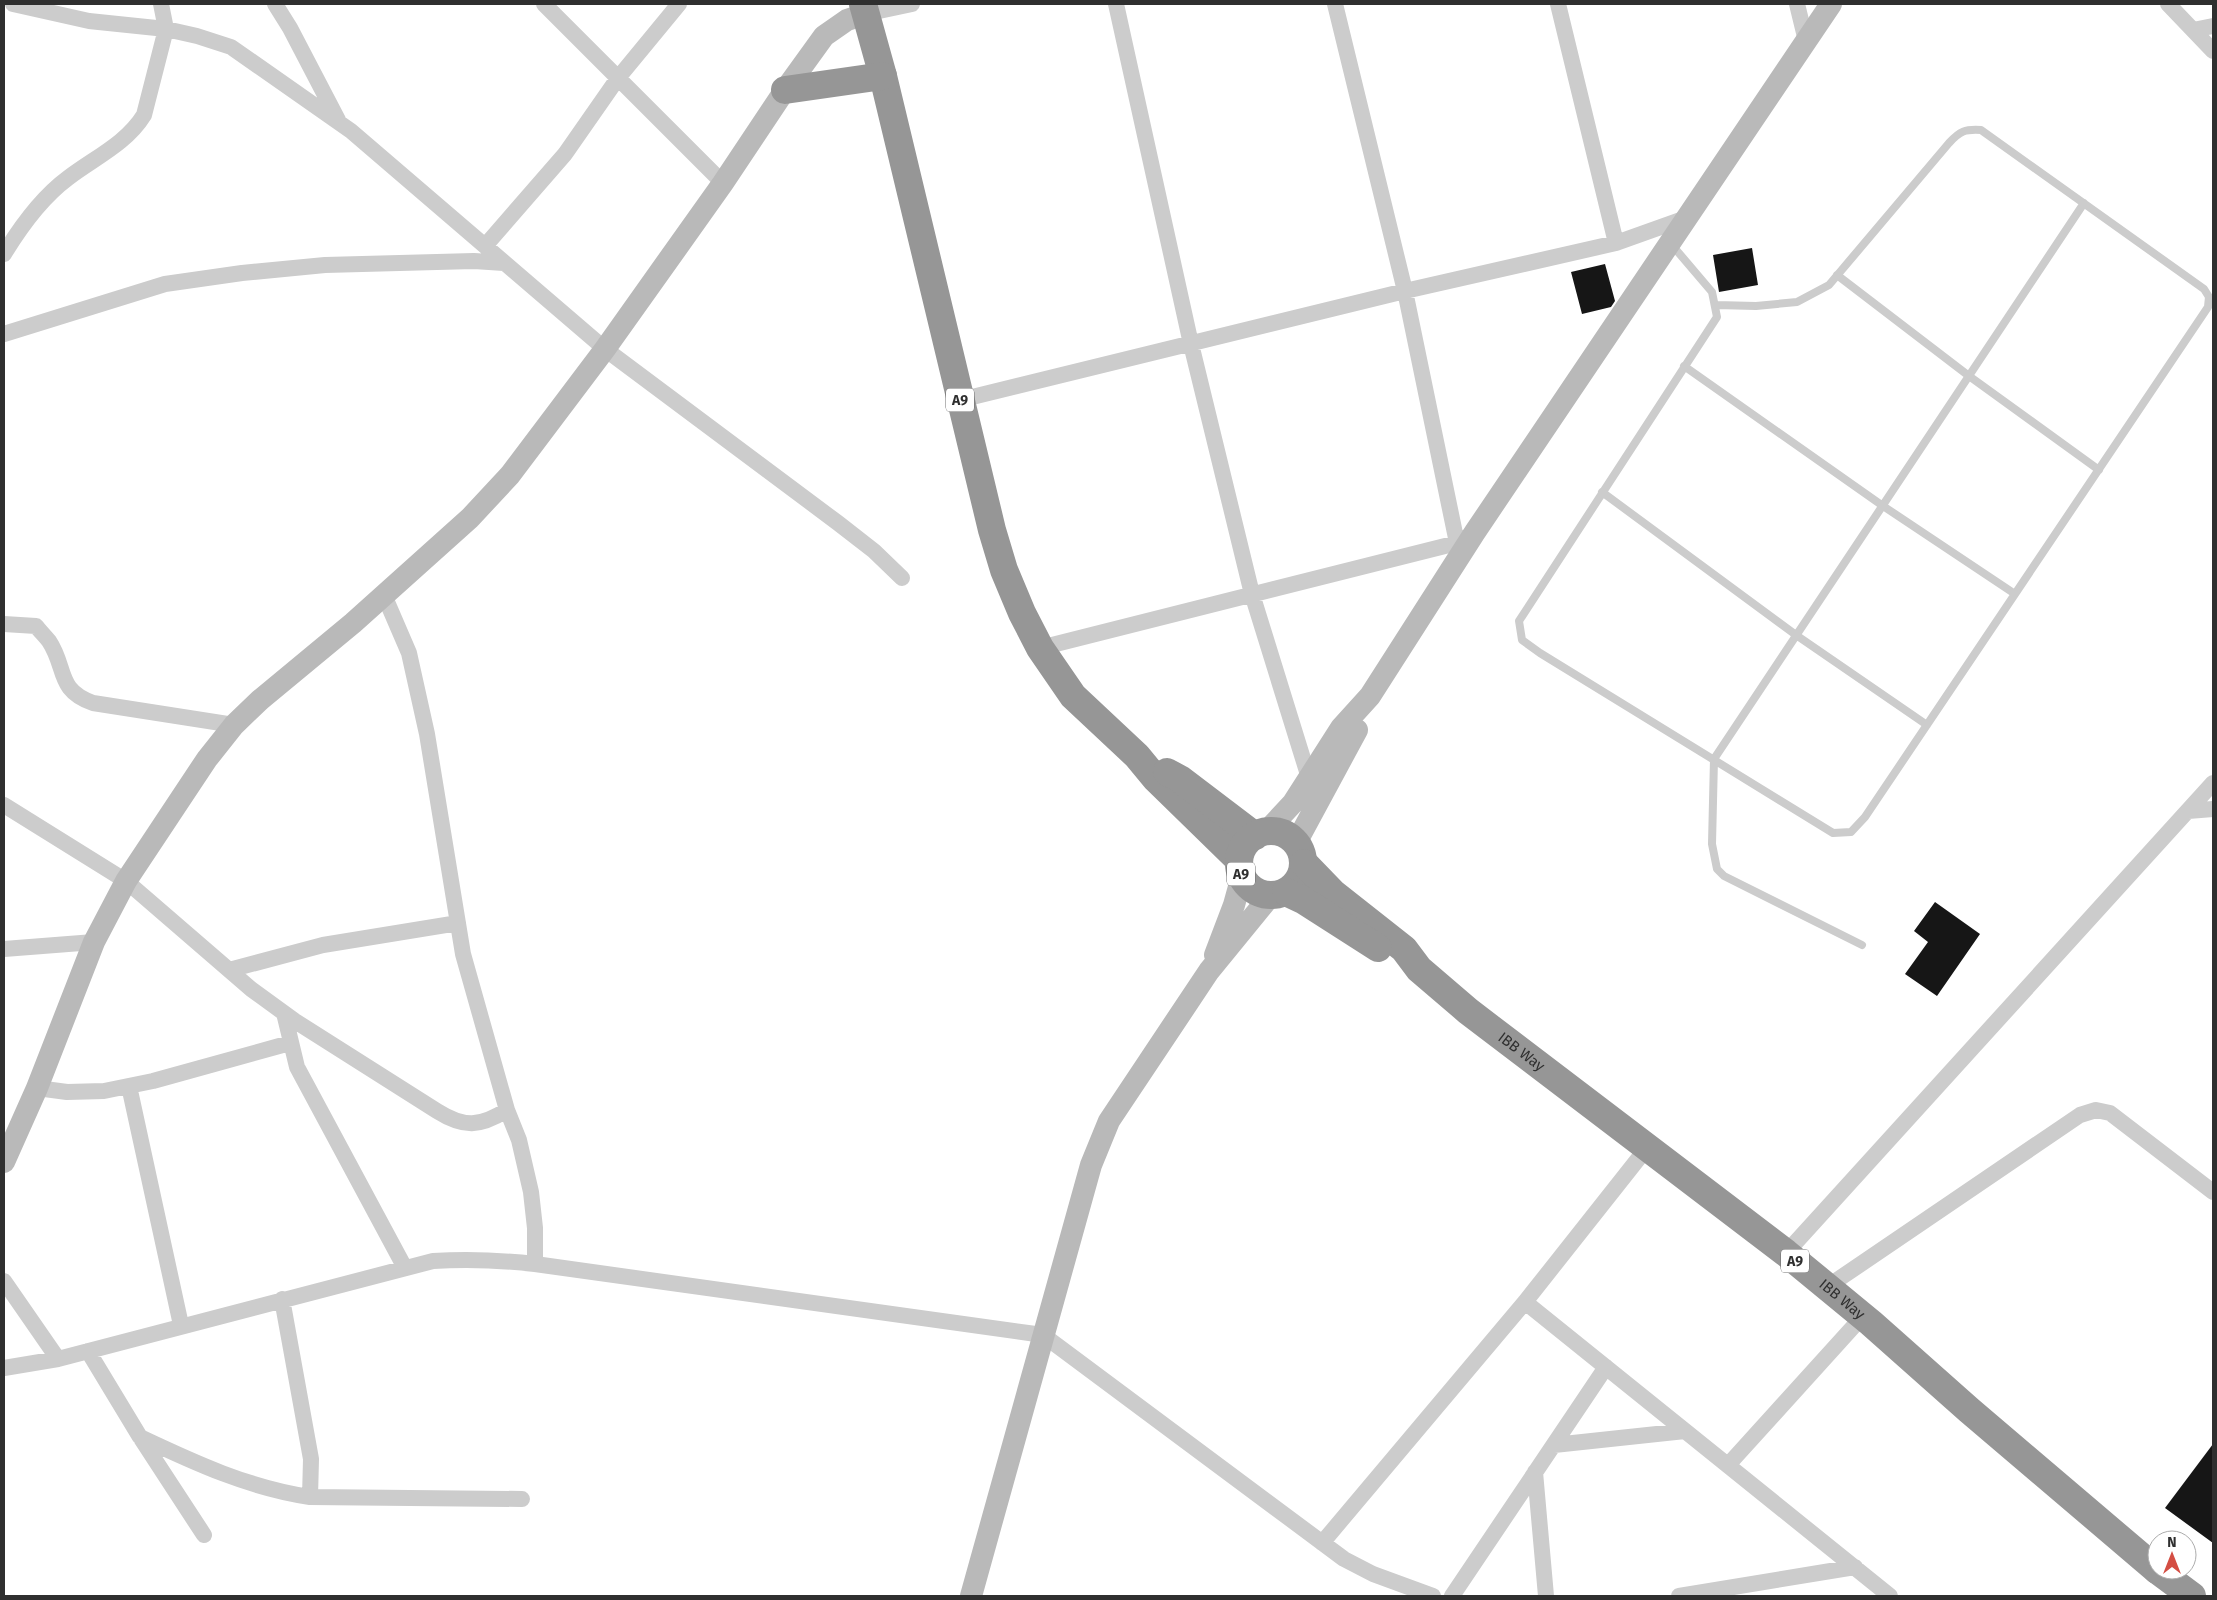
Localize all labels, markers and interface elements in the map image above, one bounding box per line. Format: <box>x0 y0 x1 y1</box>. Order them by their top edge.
road number: A9 <box>946 388 974 412</box>
road number: A9 <box>1227 862 1255 886</box>
street label: IBB Way <box>1495 1028 1549 1076</box>
road number: A9 <box>1781 1250 1809 1272</box>
street label: IBB Way <box>1816 1275 1869 1324</box>
north arrow <box>2147 1530 2197 1580</box>
text: N <box>2167 1534 2177 1551</box>

